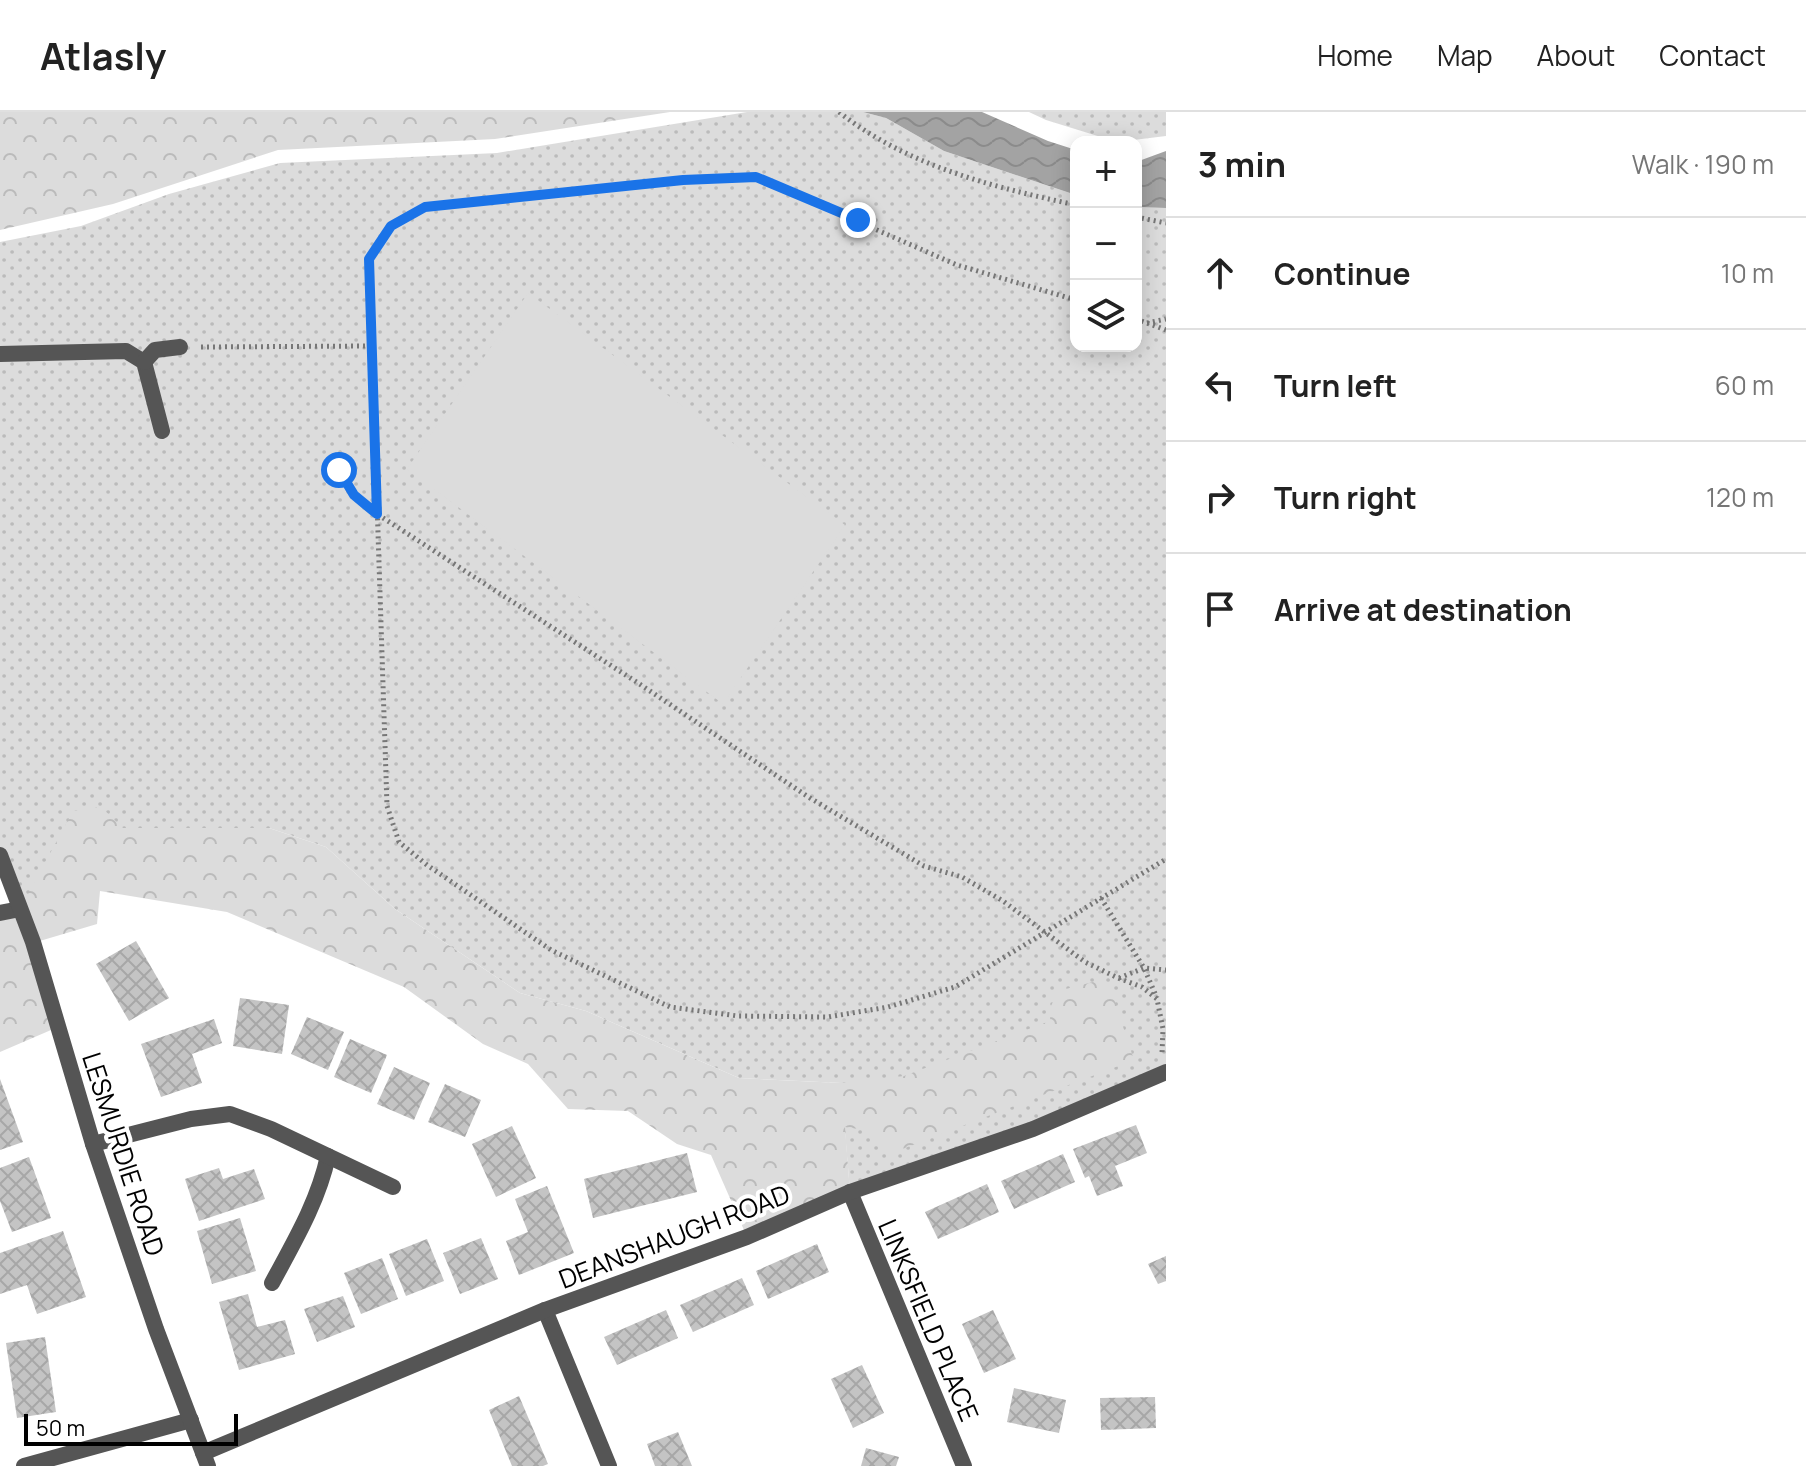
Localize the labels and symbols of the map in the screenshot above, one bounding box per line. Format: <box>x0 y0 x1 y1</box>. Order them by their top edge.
route end <box>840 202 876 238</box>
route start <box>321 452 357 488</box>
street label: LESMURDIE ROAD <box>74 1048 174 1260</box>
street label: DEANSHAUGH ROAD <box>553 1175 795 1297</box>
street label: LINKSFIELD PLACE <box>870 1214 988 1426</box>
scale bar <box>24 1410 238 1446</box>

